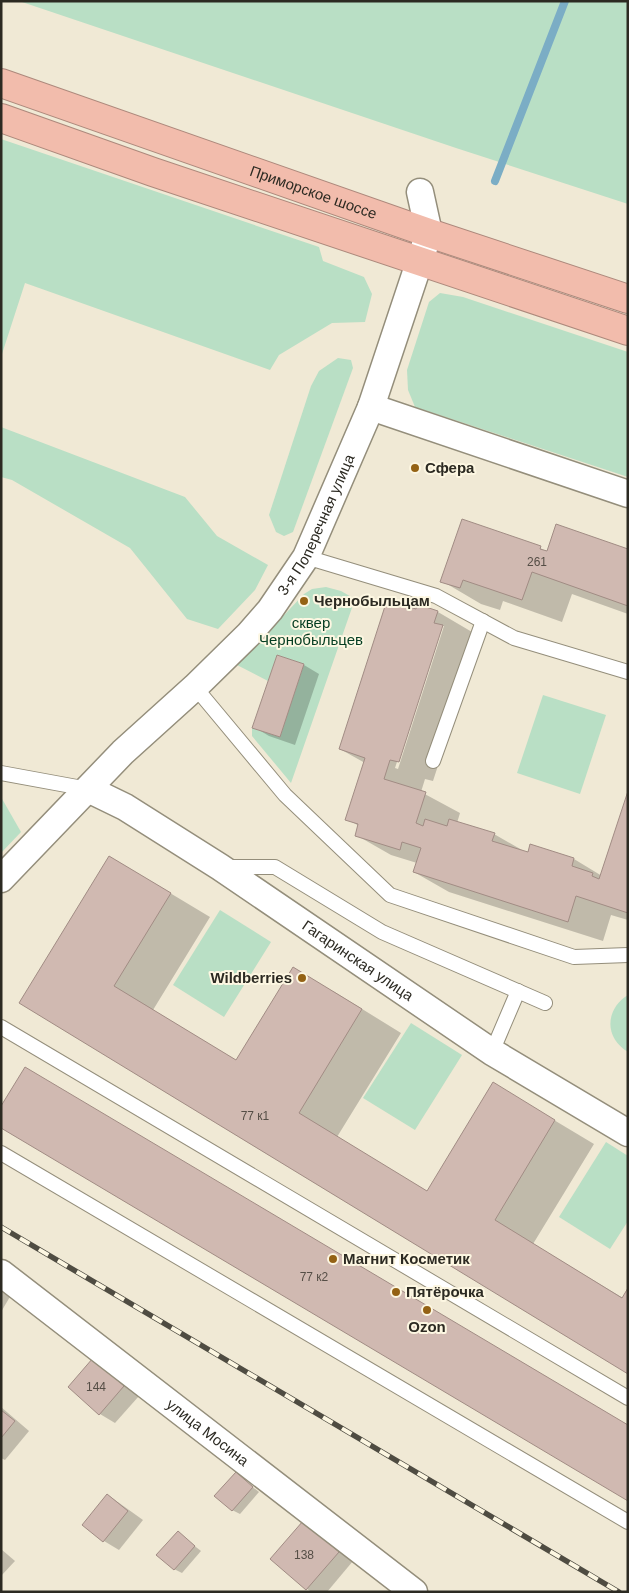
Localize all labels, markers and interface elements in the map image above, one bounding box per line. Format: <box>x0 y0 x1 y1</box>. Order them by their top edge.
street label: Приморское шоссе <box>248 162 379 222</box>
street label: 3-я Поперечная улица <box>274 451 358 598</box>
place label: Сфера <box>425 459 475 476</box>
marker: Сфера <box>409 462 421 474</box>
house number: 261 <box>527 555 547 569</box>
place label: Чернобыльцам <box>314 592 430 609</box>
marker: Чернобыльцам <box>298 595 310 607</box>
park label: сквер Чернобыльцев <box>259 614 363 648</box>
street label: Гагаринская улица <box>299 917 417 1004</box>
place label: Wildberries <box>210 969 292 986</box>
marker: Wildberries <box>296 972 308 984</box>
house number: 77 к1 <box>241 1109 270 1123</box>
place label: Магнит Косметик <box>343 1250 470 1267</box>
marker: Магнит Косметик <box>327 1253 339 1265</box>
house number: 77 к2 <box>300 1270 329 1284</box>
place label: Пятёрочка <box>406 1283 484 1300</box>
marker: Пятёрочка <box>390 1286 402 1298</box>
marker: Ozon <box>421 1304 433 1316</box>
place label: Ozon <box>408 1318 446 1335</box>
house number: 144 <box>86 1380 106 1394</box>
street label: улица Мосина <box>163 1395 253 1470</box>
house number: 138 <box>294 1548 314 1562</box>

